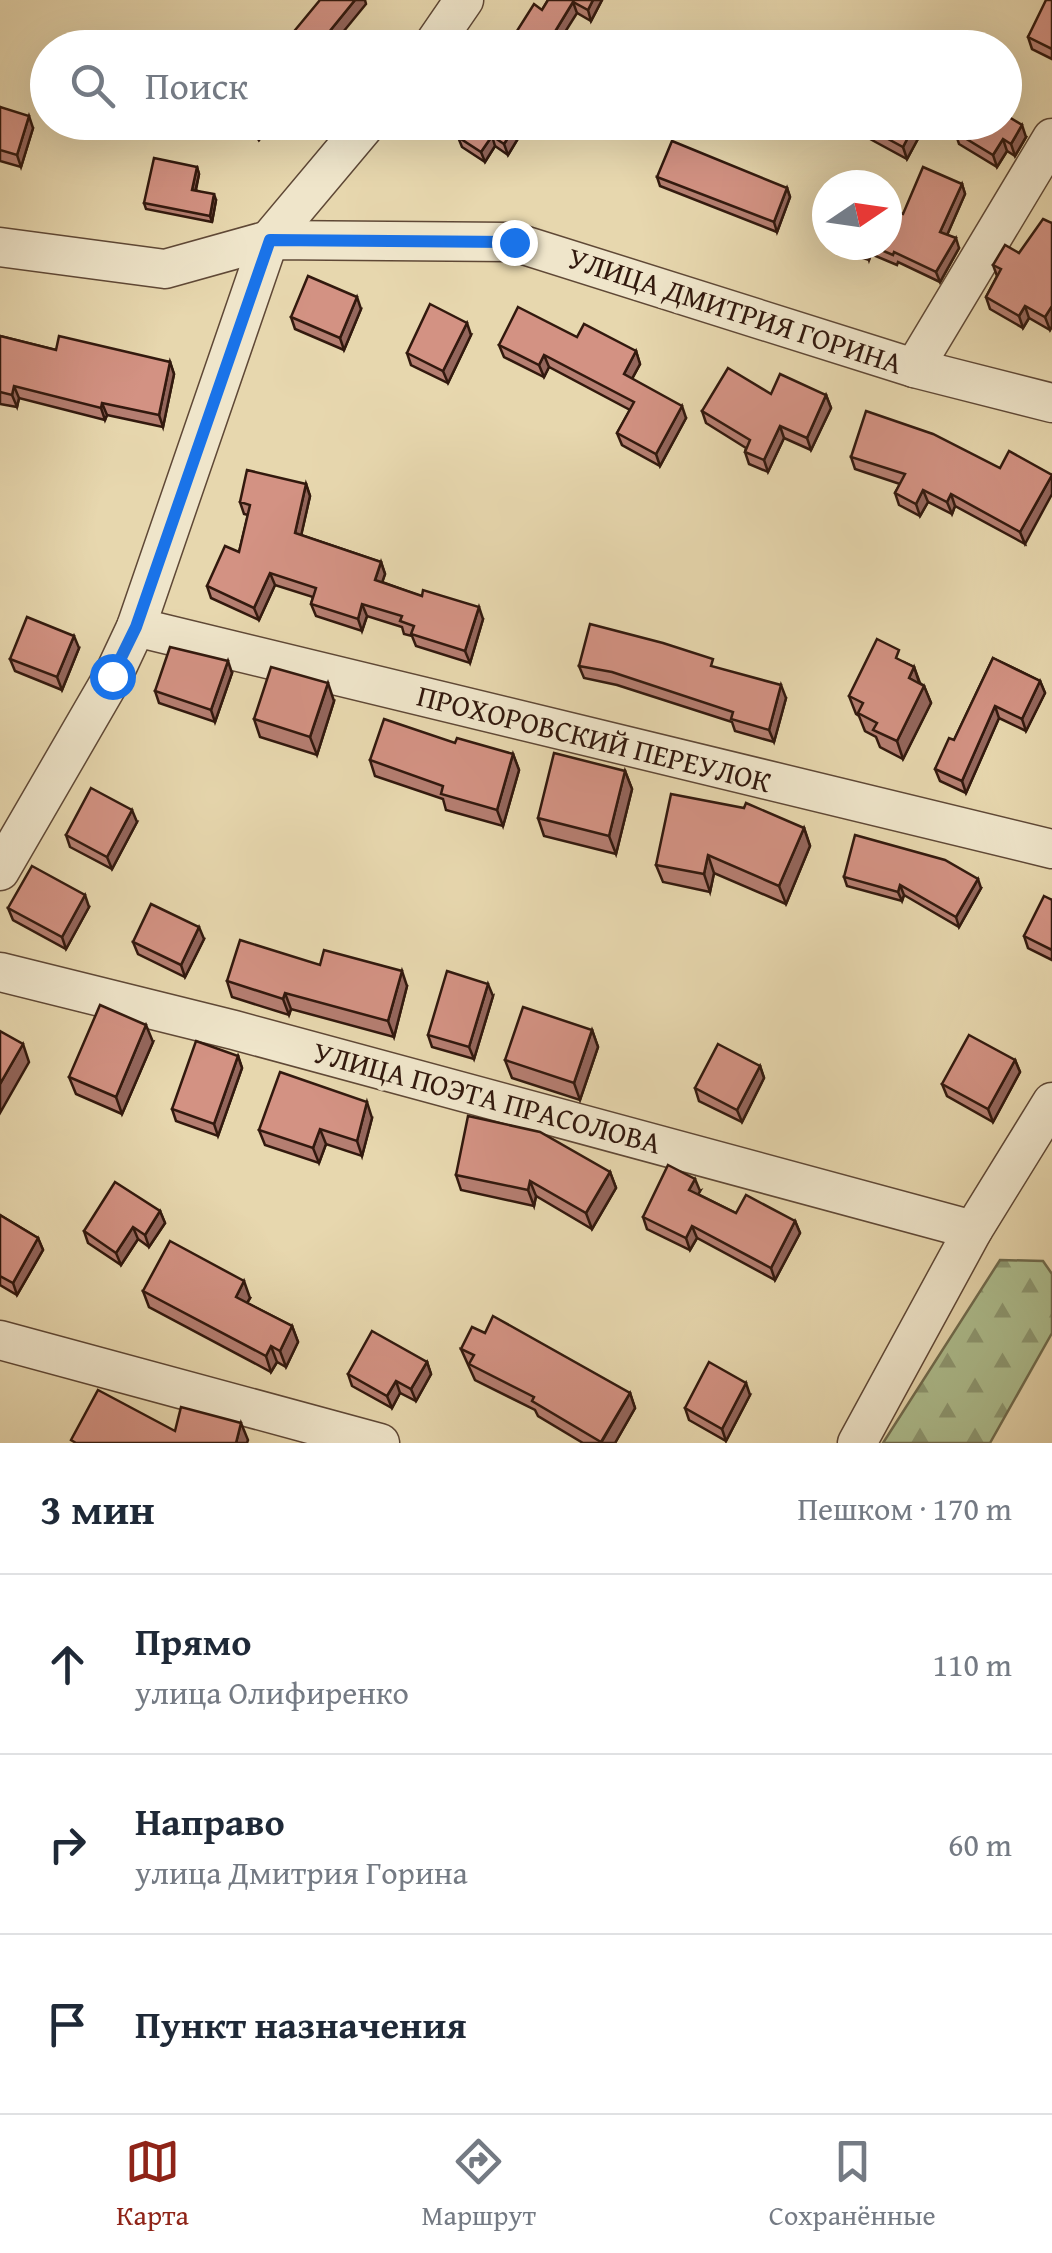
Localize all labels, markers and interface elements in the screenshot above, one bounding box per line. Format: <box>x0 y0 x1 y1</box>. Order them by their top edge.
search box <box>30 30 1022 140</box>
text: Поиск <box>145 57 248 113</box>
icon: search <box>65 58 120 113</box>
north arrow <box>812 170 902 260</box>
route end <box>492 220 538 266</box>
street label: УЛИЦА ДМИТРИЯ ГОРИНА <box>562 235 908 385</box>
route start <box>90 654 136 700</box>
street label: ПРОХОРОВСКИЙ ПЕРЕУЛОК <box>413 673 776 803</box>
street label: УЛИЦА ПОЭТА ПРАСОЛОВА <box>308 1029 666 1165</box>
text: 3 мин <box>40 1478 155 1539</box>
text: Пешком · 170 m <box>797 1485 1012 1532</box>
text: Прямо <box>135 1613 251 1669</box>
icon: ahead <box>40 1637 95 1692</box>
text: 110 m <box>933 1641 1012 1688</box>
text: улица Олифиренко <box>135 1669 409 1716</box>
text: Направо <box>135 1793 285 1849</box>
icon: right <box>40 1817 95 1872</box>
text: 60 m <box>948 1821 1012 1868</box>
text: улица Дмитрия Горина <box>135 1849 468 1896</box>
text: Пункт назначения <box>135 1996 467 2052</box>
icon: arrive <box>40 1997 95 2052</box>
tab: Карта <box>116 2134 189 2235</box>
tab: Маршрут <box>422 2134 536 2235</box>
tab: Сохранённые <box>769 2134 936 2235</box>

